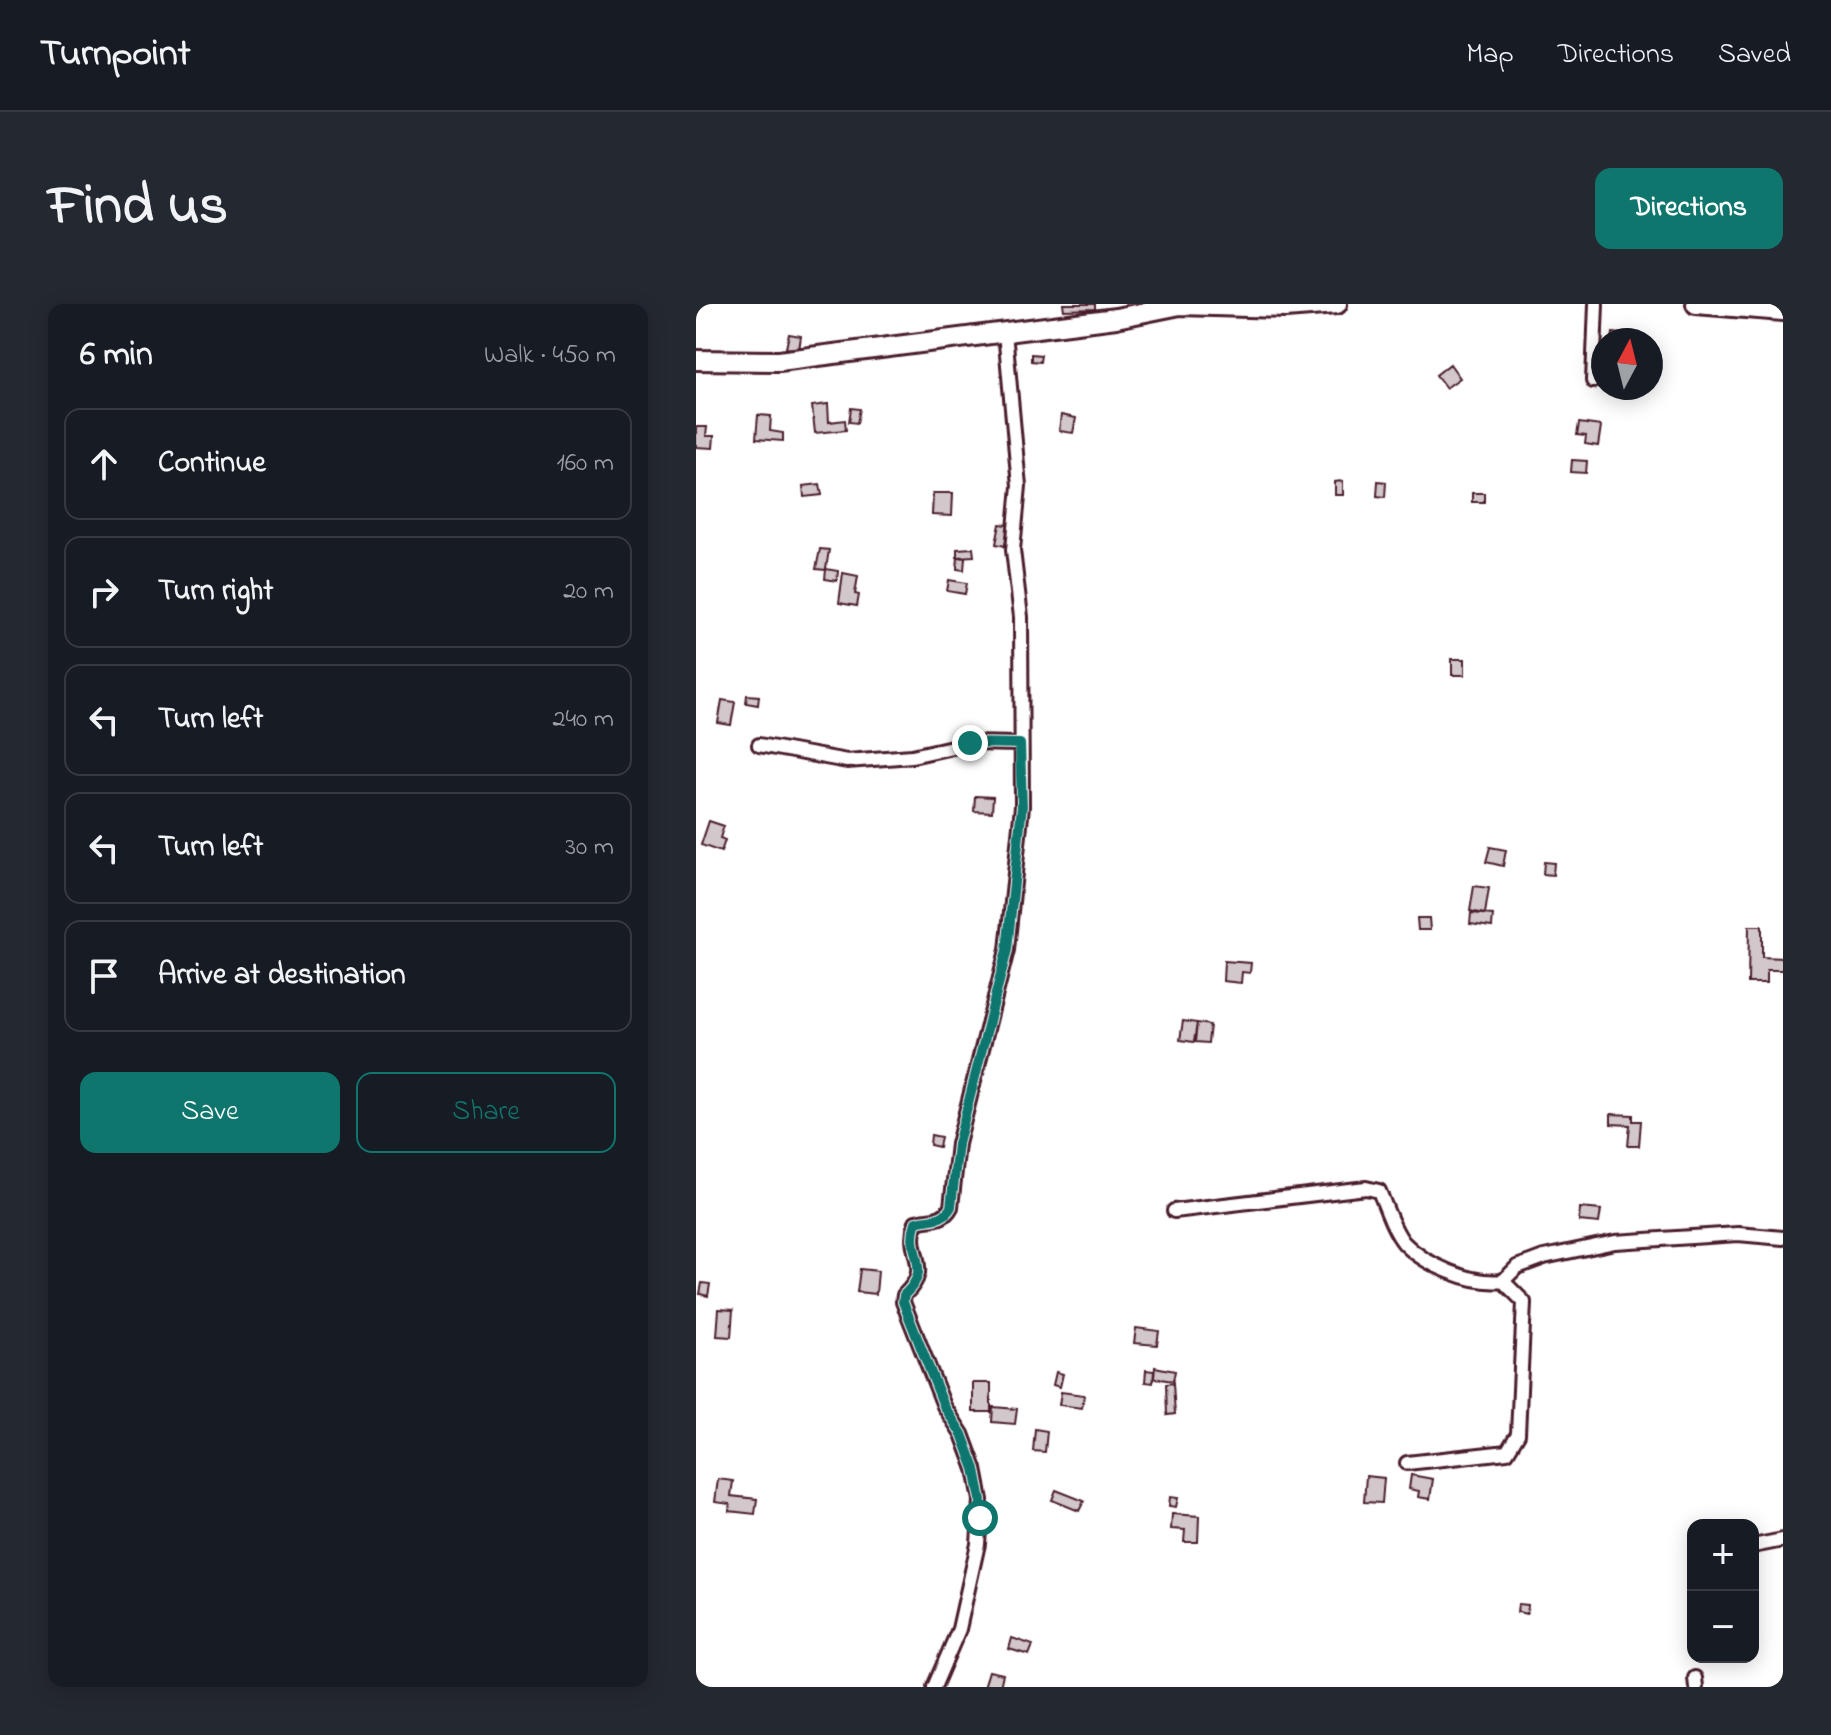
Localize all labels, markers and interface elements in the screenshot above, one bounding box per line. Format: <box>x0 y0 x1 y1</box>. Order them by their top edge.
text: Turnpoint <box>40 27 190 83</box>
text: Map <box>1466 35 1514 76</box>
text: Directions <box>1558 35 1674 76</box>
text: Saved <box>1718 35 1791 76</box>
text: Find us <box>48 168 228 249</box>
button: Directions <box>1595 168 1783 249</box>
north arrow <box>1591 328 1663 400</box>
text: 6 min <box>80 331 153 381</box>
text: Walk · 450 m <box>484 337 616 375</box>
icon: ahead <box>82 442 126 486</box>
text: Continue <box>158 442 266 486</box>
text: 160 m <box>556 445 614 483</box>
icon: right <box>82 570 126 614</box>
text: Turn right <box>158 570 273 614</box>
text: 20 m <box>563 573 614 611</box>
icon: left <box>82 698 126 742</box>
text: Turn left <box>158 698 263 742</box>
text: 240 m <box>552 701 614 739</box>
route end <box>952 725 988 761</box>
icon: left <box>82 826 126 870</box>
text: Turn left <box>158 826 263 870</box>
text: 30 m <box>565 829 614 867</box>
icon: arrive <box>82 954 126 998</box>
text: Arrive at destination <box>158 954 406 998</box>
button: Save <box>80 1072 340 1153</box>
button: Share <box>356 1072 616 1153</box>
route start <box>962 1500 998 1536</box>
map controls <box>1687 1519 1759 1663</box>
button: + <box>1687 1519 1759 1591</box>
button: − <box>1687 1591 1759 1663</box>

